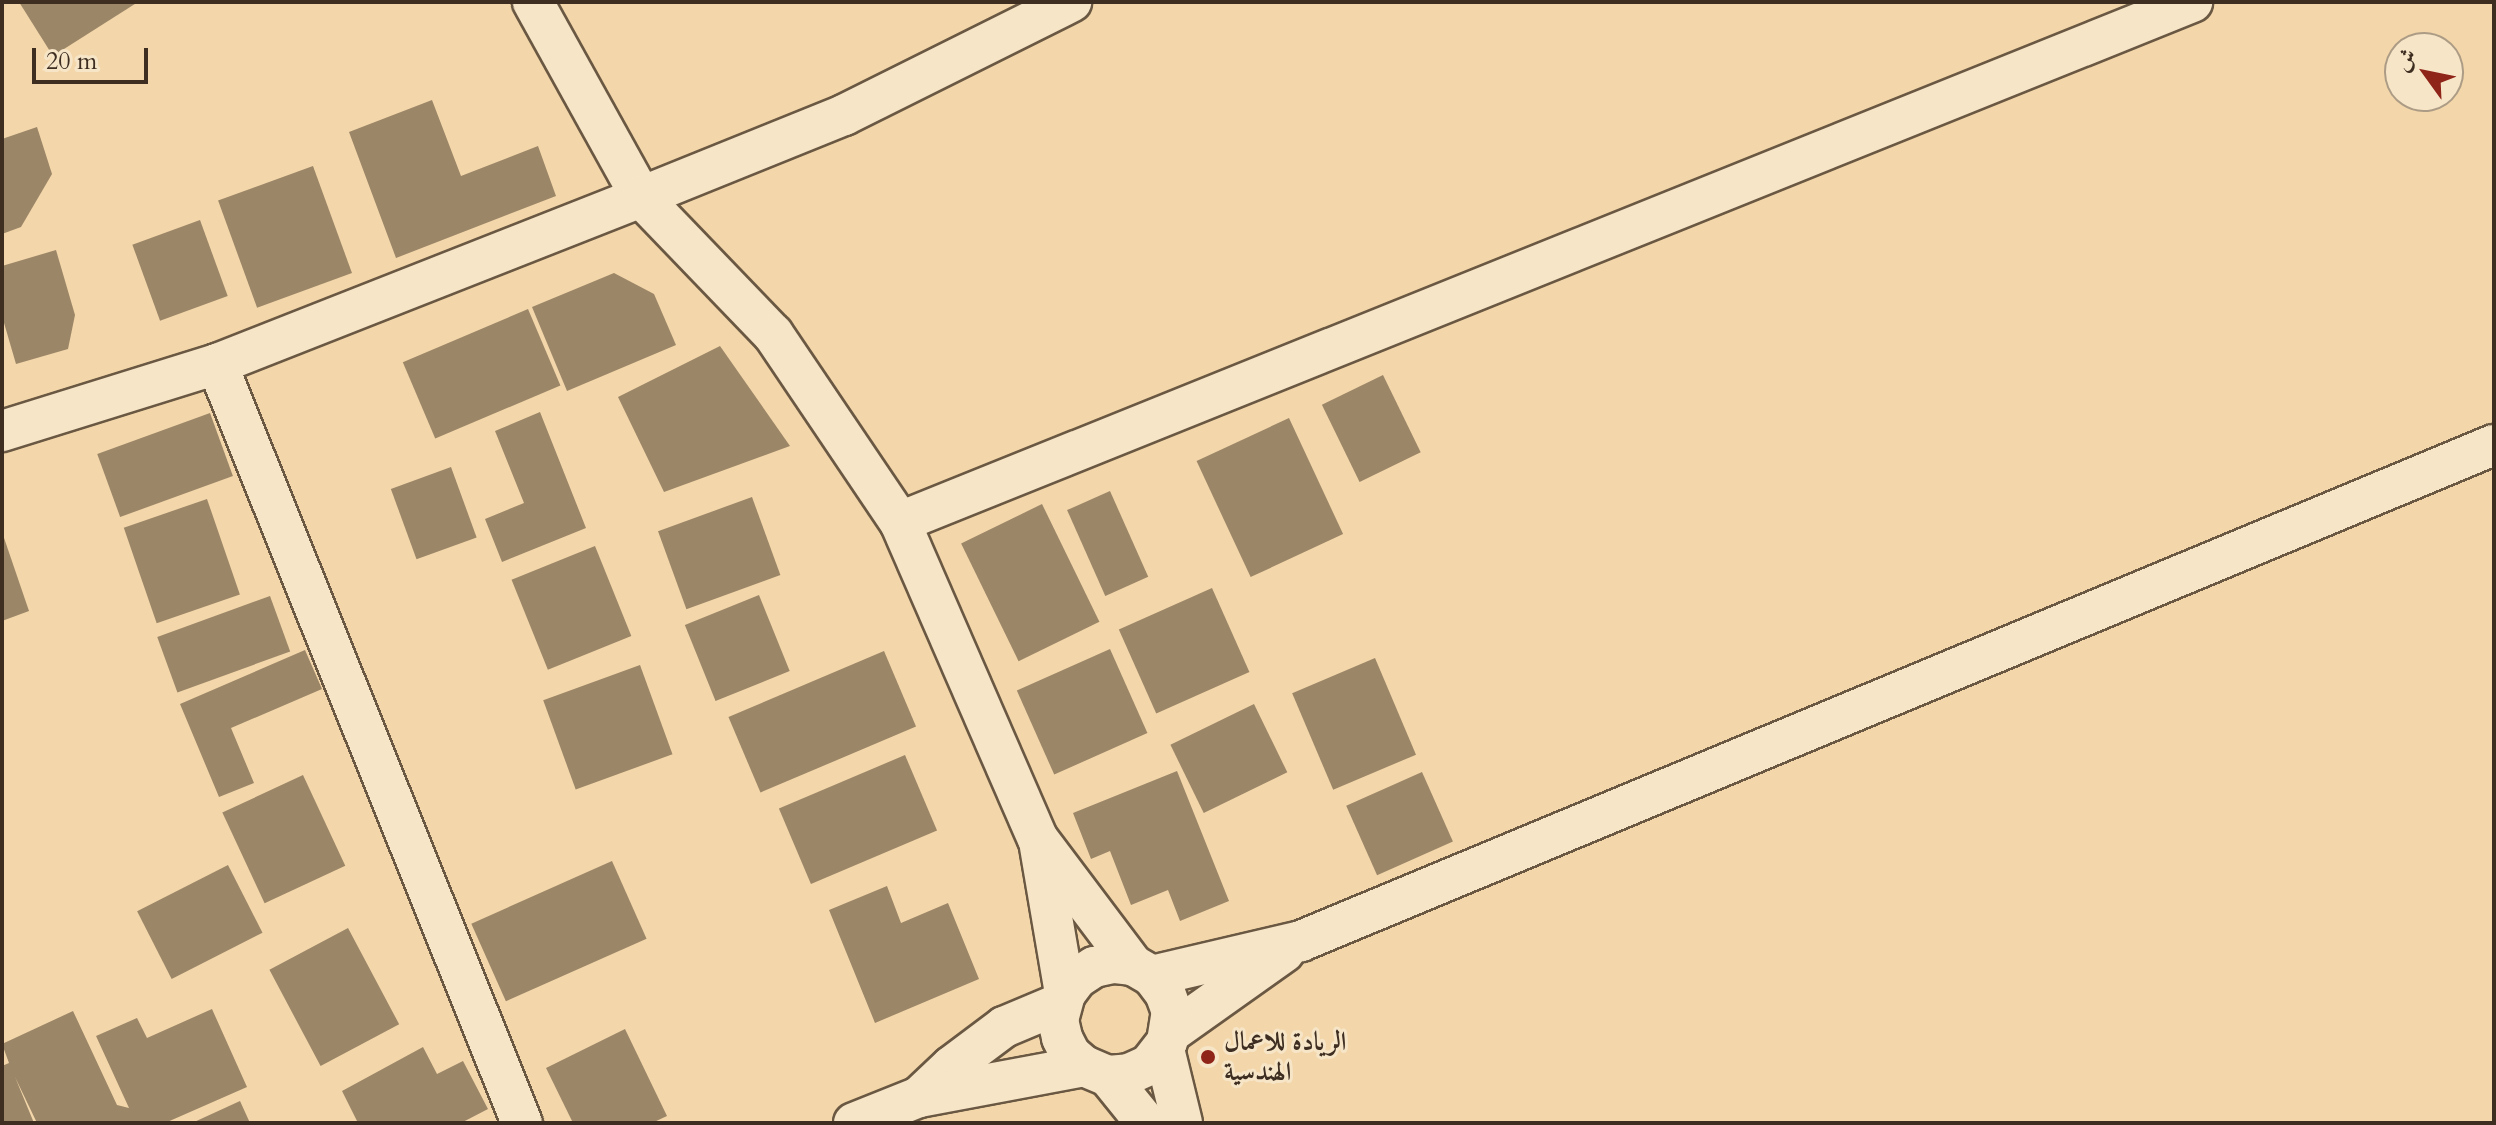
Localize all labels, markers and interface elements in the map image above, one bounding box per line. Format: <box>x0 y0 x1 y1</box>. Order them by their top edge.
scale bar <box>36 32 152 82</box>
north arrow <box>2384 32 2464 112</box>
text: ش <box>2387 43 2424 77</box>
text: 20 m <box>46 45 97 78</box>
place label: الريادة للاعمال الهندسية <box>1224 1026 1347 1088</box>
marker: الريادة للاعمال الهندسية <box>1199 1048 1217 1066</box>

